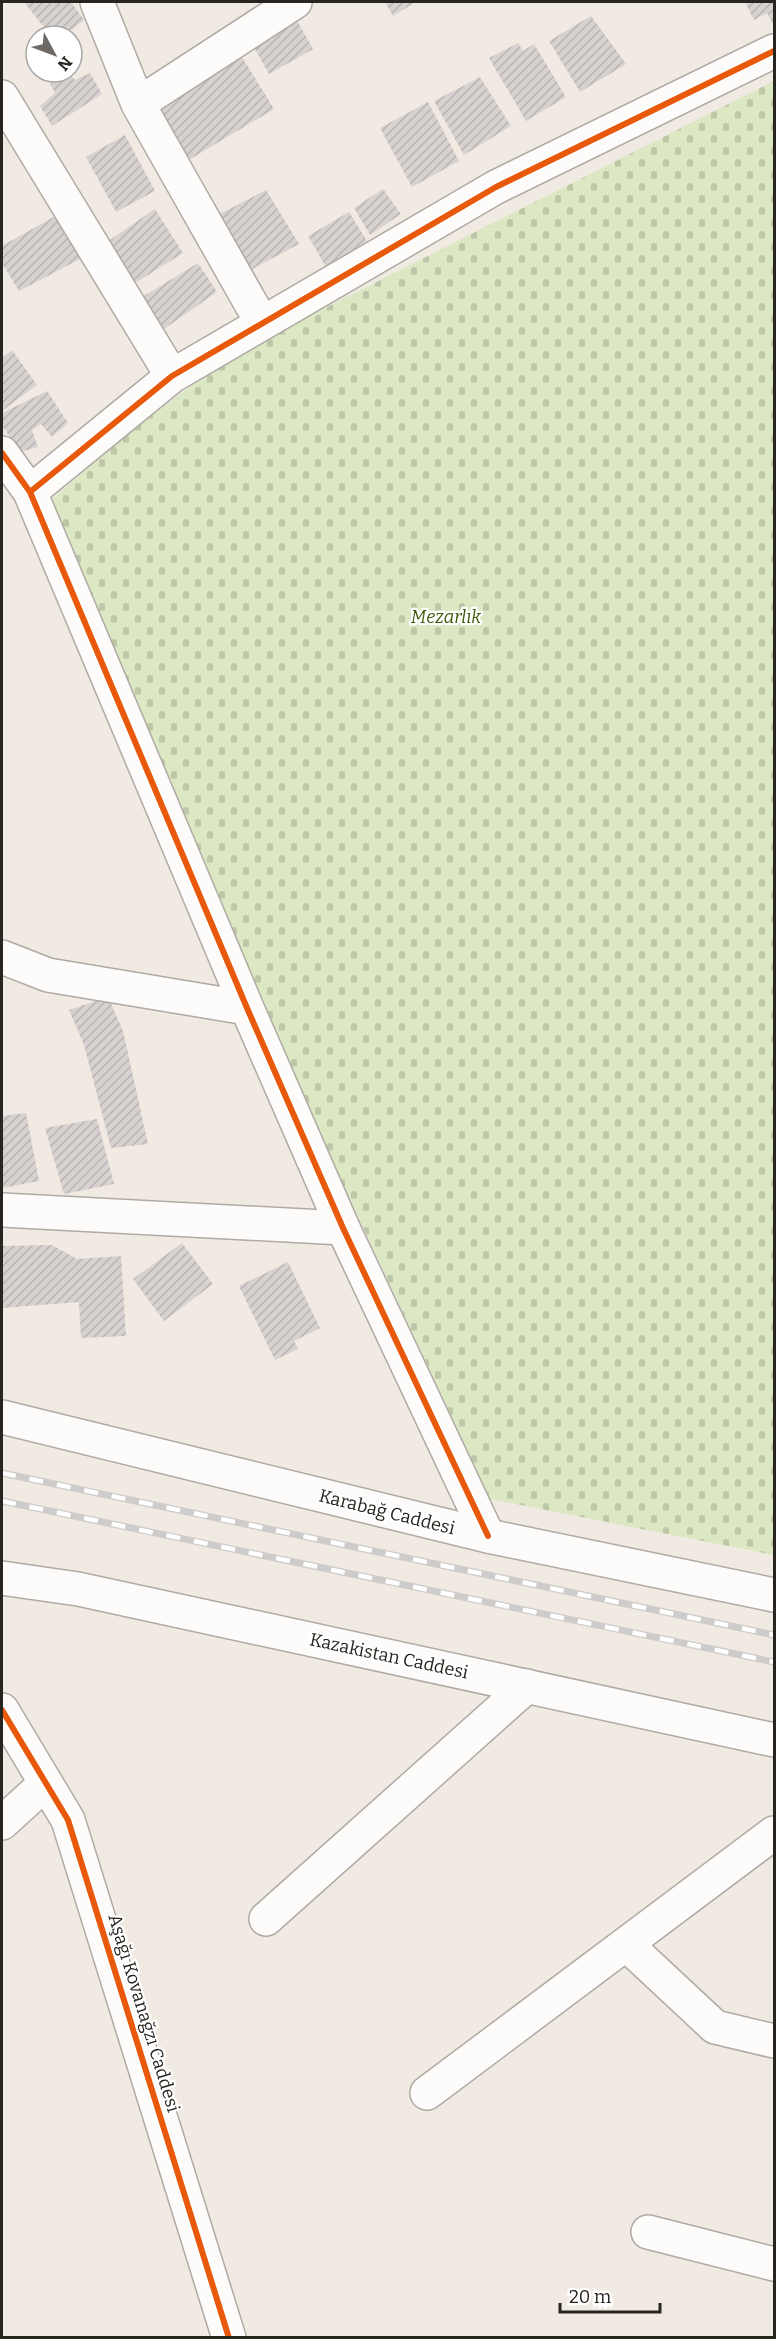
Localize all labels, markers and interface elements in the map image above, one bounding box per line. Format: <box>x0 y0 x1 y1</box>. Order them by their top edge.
north arrow <box>24 24 84 84</box>
text: N <box>54 53 76 74</box>
park label: Mezarlık <box>411 606 481 628</box>
street label: Karabağ Caddesi <box>317 1484 457 1540</box>
street label: Kazakistan Caddesi <box>308 1628 470 1684</box>
street label: Aşağı Kovanağzı Caddesi <box>103 1911 185 2115</box>
scale bar <box>560 2276 660 2314</box>
text: 20 m <box>569 2286 611 2308</box>

